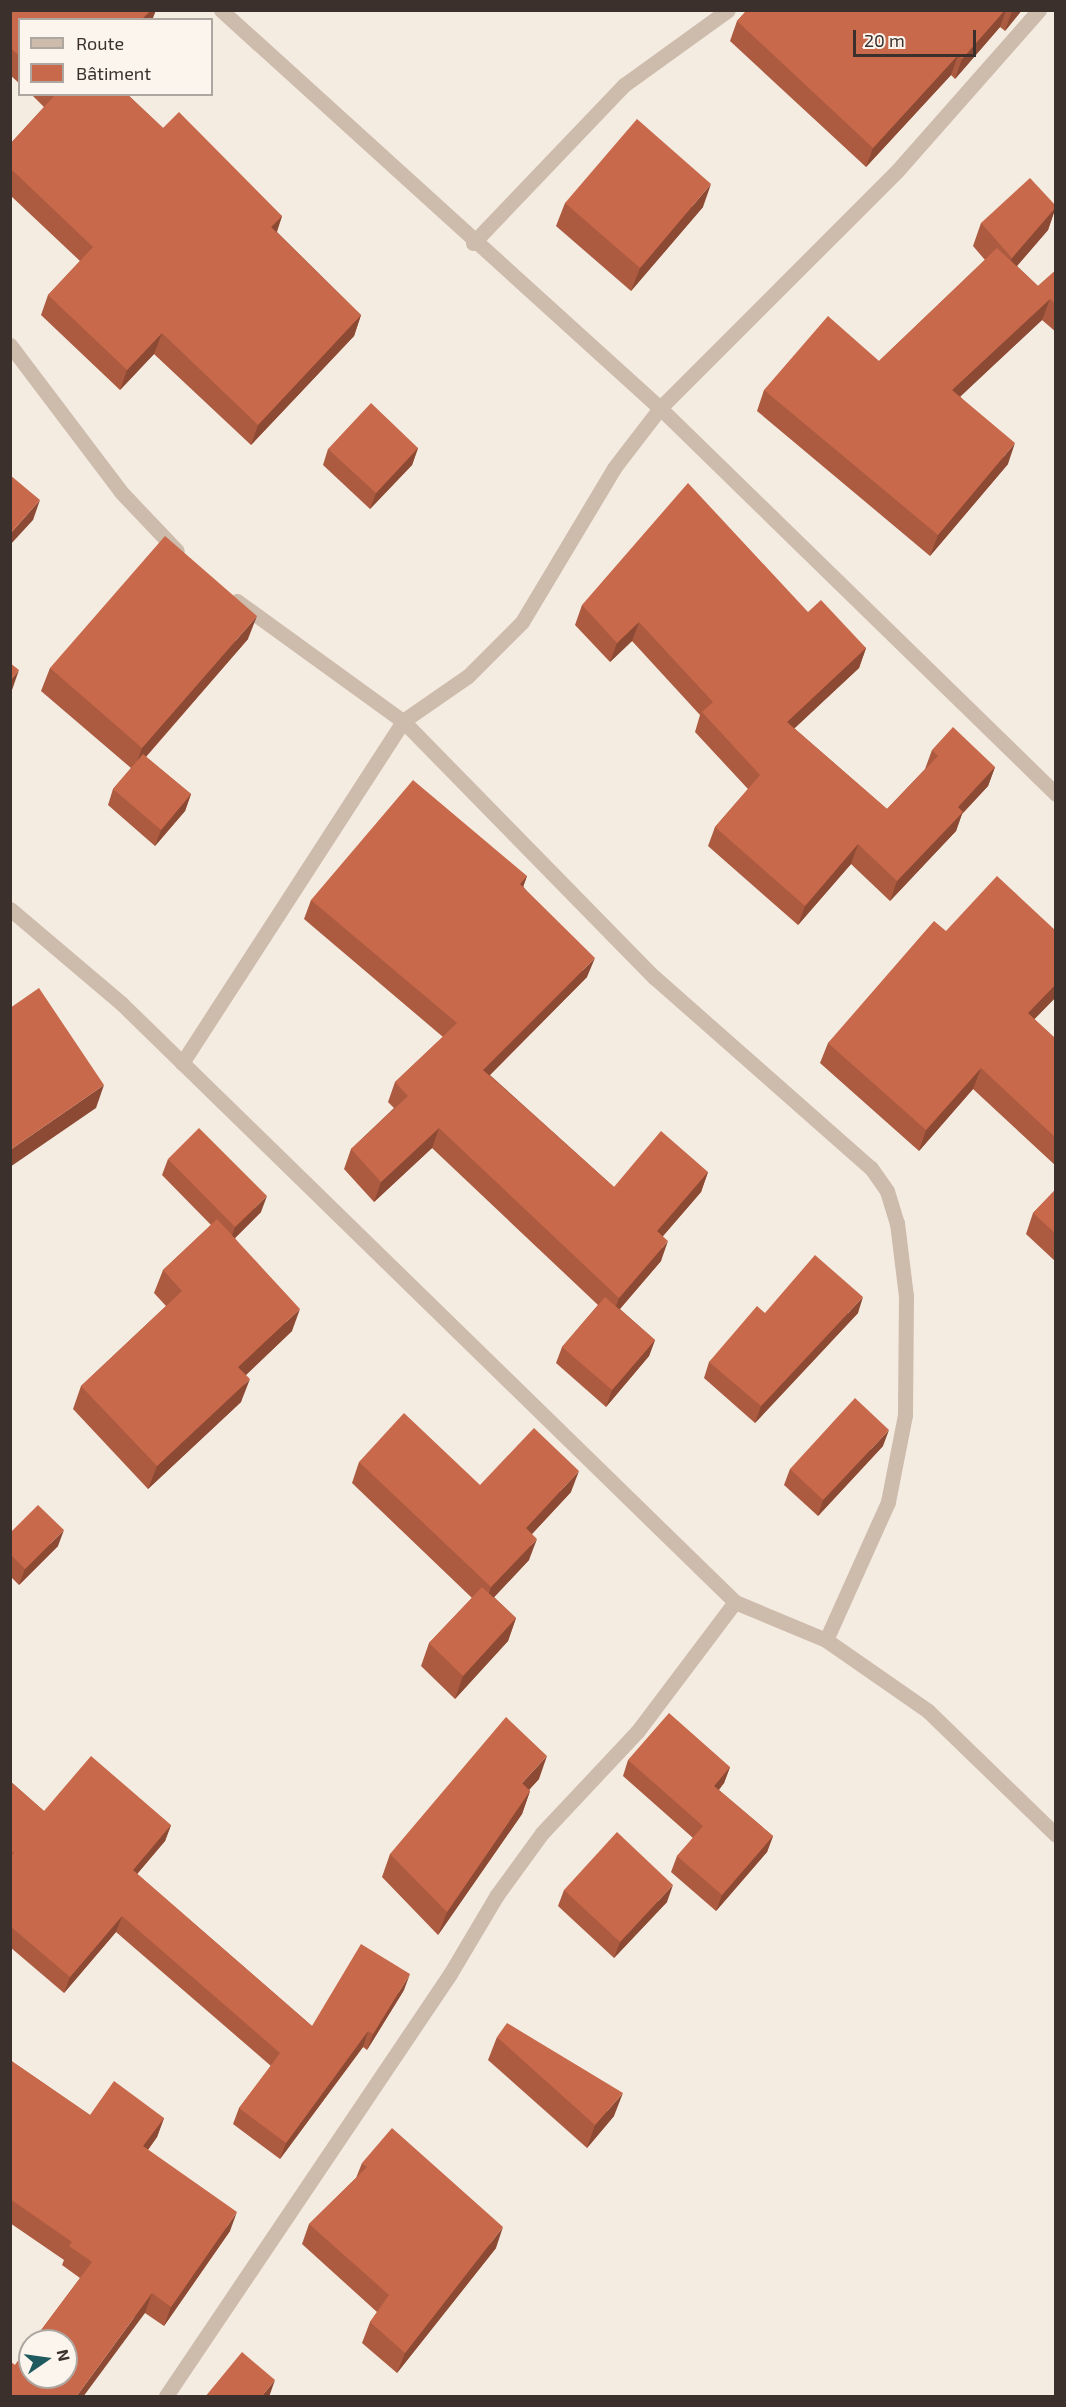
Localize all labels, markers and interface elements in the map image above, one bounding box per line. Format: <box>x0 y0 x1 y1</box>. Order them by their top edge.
legend <box>18 18 213 96</box>
scale bar <box>856 18 979 56</box>
text: 20 m <box>864 29 905 51</box>
text: Route <box>76 32 124 54</box>
text: Bâtiment <box>76 62 151 84</box>
north arrow <box>18 2329 78 2389</box>
text: N <box>54 2348 75 2363</box>

